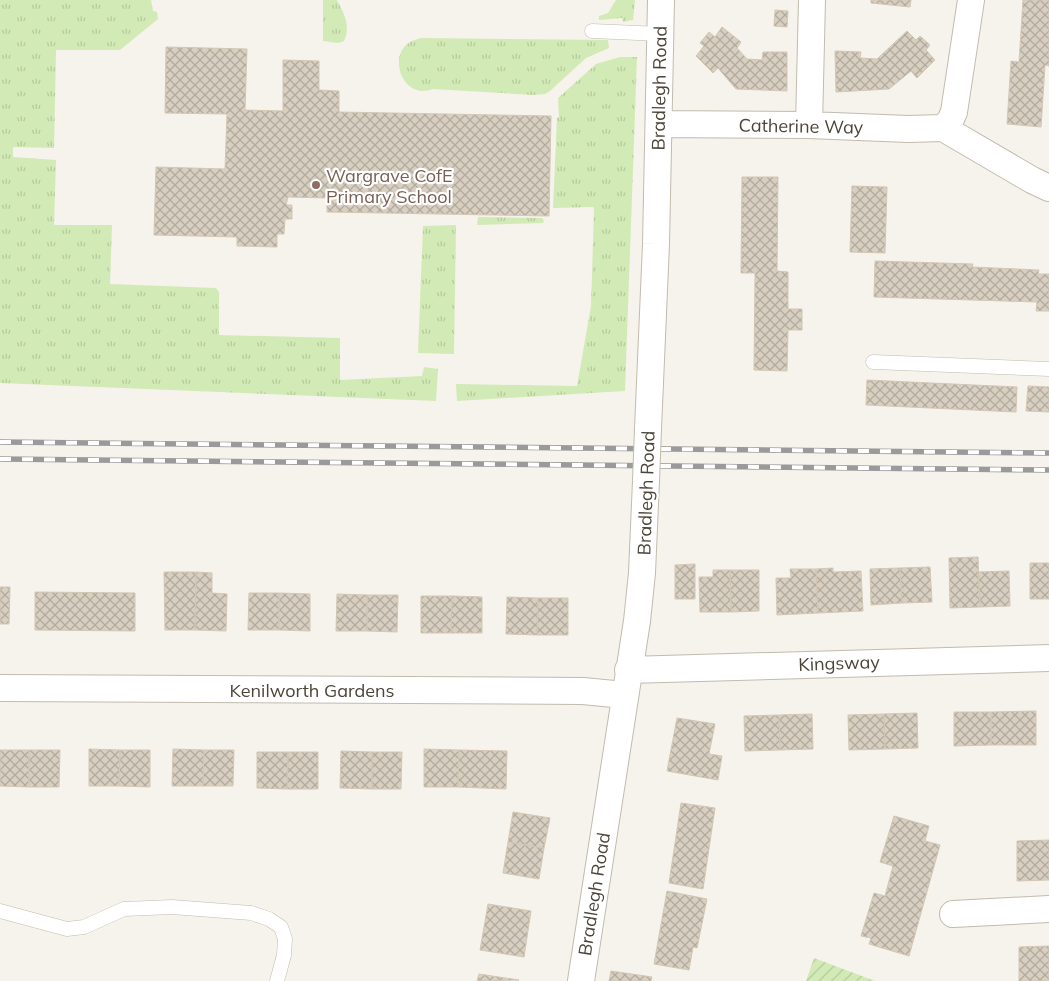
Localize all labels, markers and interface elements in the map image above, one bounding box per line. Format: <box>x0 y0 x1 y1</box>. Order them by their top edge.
street label: Bradlegh Road <box>646 26 672 150</box>
street label: Catherine Way <box>739 113 864 139</box>
place label: Wargrave CofE Primary School <box>326 164 453 208</box>
marker: Wargrave CofE Primary School <box>310 179 322 191</box>
street label: Bradlegh Road <box>632 430 660 556</box>
street label: Kingsway <box>798 650 881 676</box>
street label: Kenilworth Gardens <box>230 679 395 702</box>
street label: Bradlegh Road <box>573 831 615 957</box>

